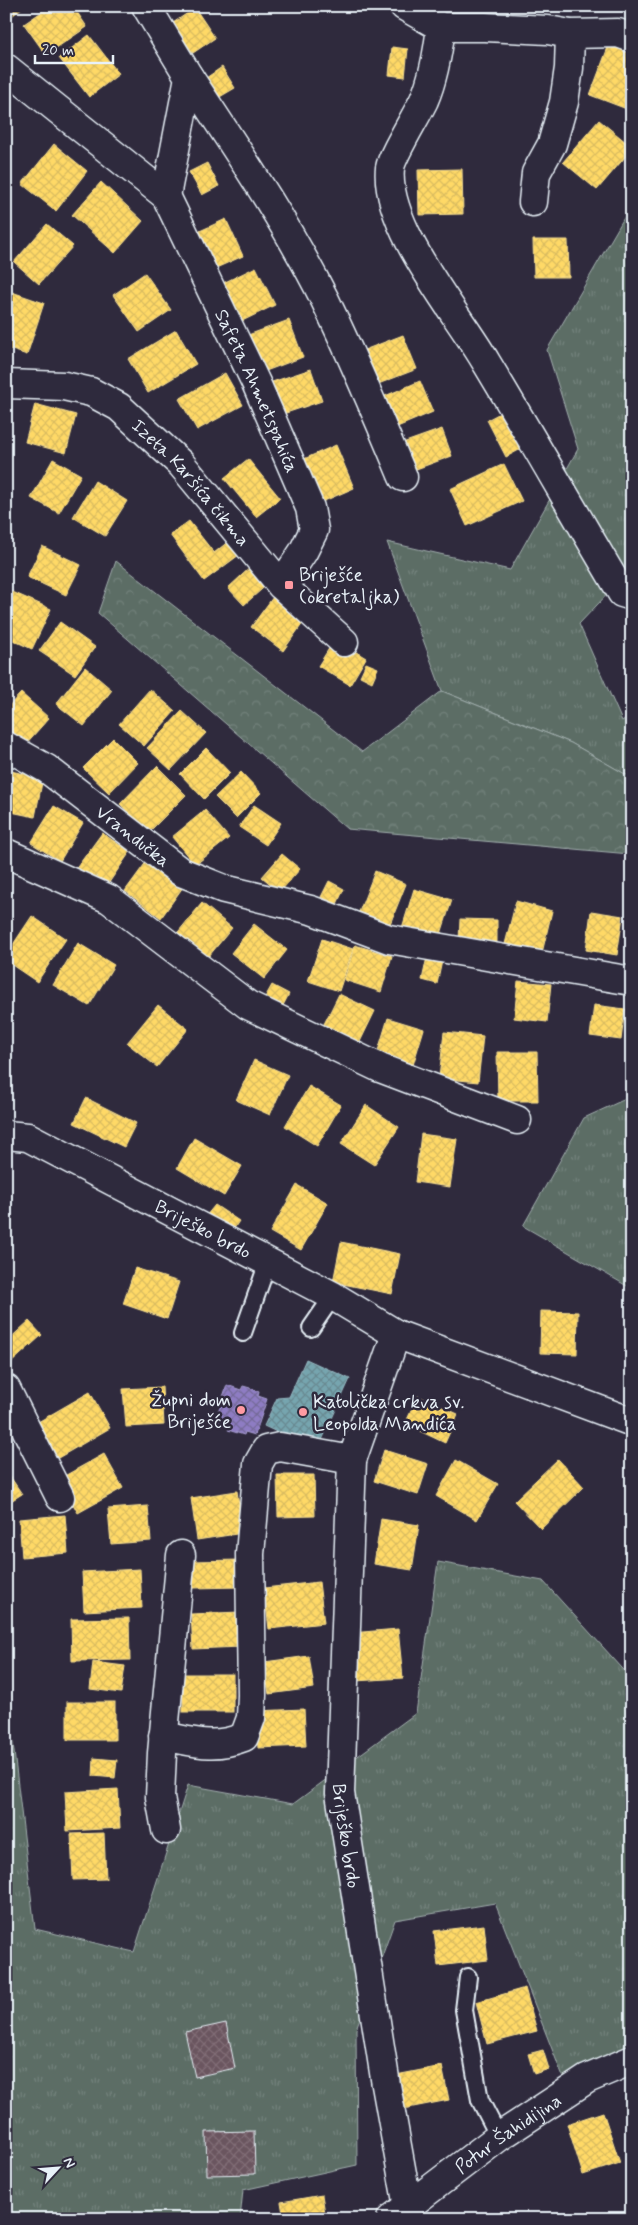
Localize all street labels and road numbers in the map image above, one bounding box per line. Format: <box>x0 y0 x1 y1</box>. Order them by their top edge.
street label: Safeta Ahmetspahića <box>208 305 304 477</box>
street label: Izeta Karšića čikma <box>126 414 255 552</box>
street label: Vrandučka <box>90 800 175 873</box>
street label: Briješko brdo <box>150 1194 255 1265</box>
street label: Briješko brdo <box>326 1783 366 1890</box>
street label: Potur Šahidijina <box>450 2088 567 2180</box>

